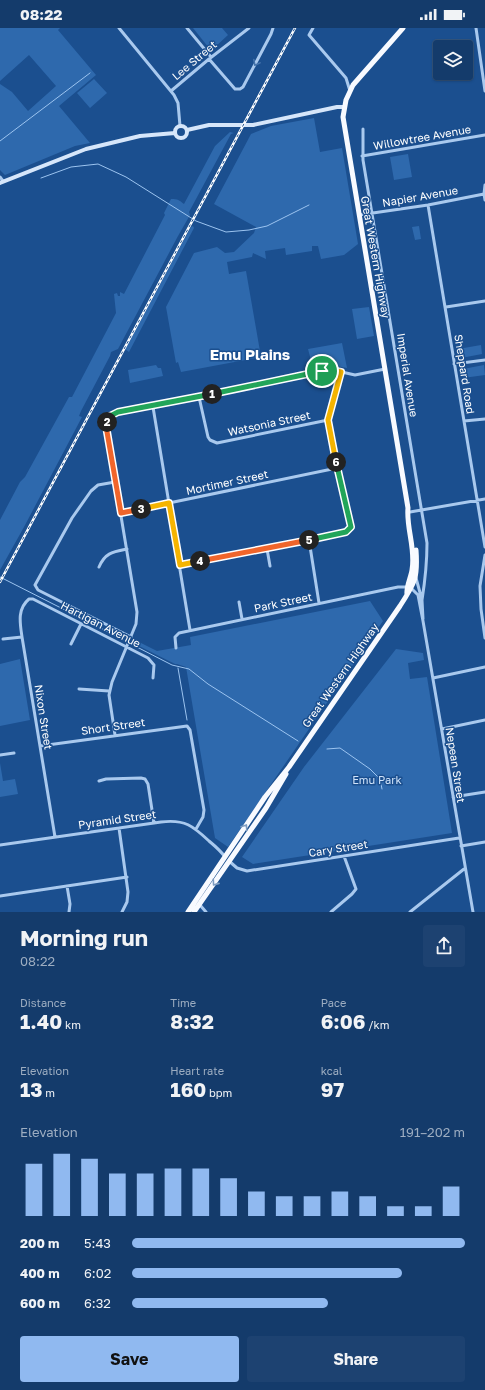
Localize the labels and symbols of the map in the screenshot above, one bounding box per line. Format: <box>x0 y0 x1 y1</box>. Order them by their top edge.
street label: Lee Street <box>169 38 219 82</box>
one-way arrow <box>253 59 261 66</box>
street label: Willowtree Avenue <box>372 122 472 152</box>
street label: Napier Avenue <box>381 183 459 209</box>
street label: Great Western Highway <box>359 195 393 319</box>
street label: Imperial Avenue <box>395 332 421 418</box>
street label: Sheppard Road <box>452 333 478 415</box>
district label: Emu Plains <box>210 345 290 363</box>
pin <box>305 354 339 388</box>
pin: 1 <box>202 384 222 404</box>
street label: Watsonia Street <box>226 408 312 438</box>
pin: 2 <box>97 412 117 432</box>
pin: 6 <box>326 452 346 472</box>
street label: Mortimer Street <box>185 467 269 497</box>
pin: 3 <box>131 499 151 519</box>
pin: 5 <box>299 530 319 550</box>
pin: 4 <box>190 551 210 571</box>
street label: Park Street <box>253 589 313 615</box>
street label: Hartigan Avenue <box>59 598 143 650</box>
street label: Great Western Highway <box>299 620 381 730</box>
street label: Nixon Street <box>32 683 56 751</box>
street label: Short Street <box>80 715 146 737</box>
street label: Nepean Street <box>444 726 468 804</box>
park label: Emu Park <box>352 773 402 786</box>
street label: Pyramid Street <box>77 807 157 831</box>
one-way arrow <box>240 824 248 831</box>
street label: Cary Street <box>307 837 369 859</box>
one-way arrow <box>213 879 220 886</box>

